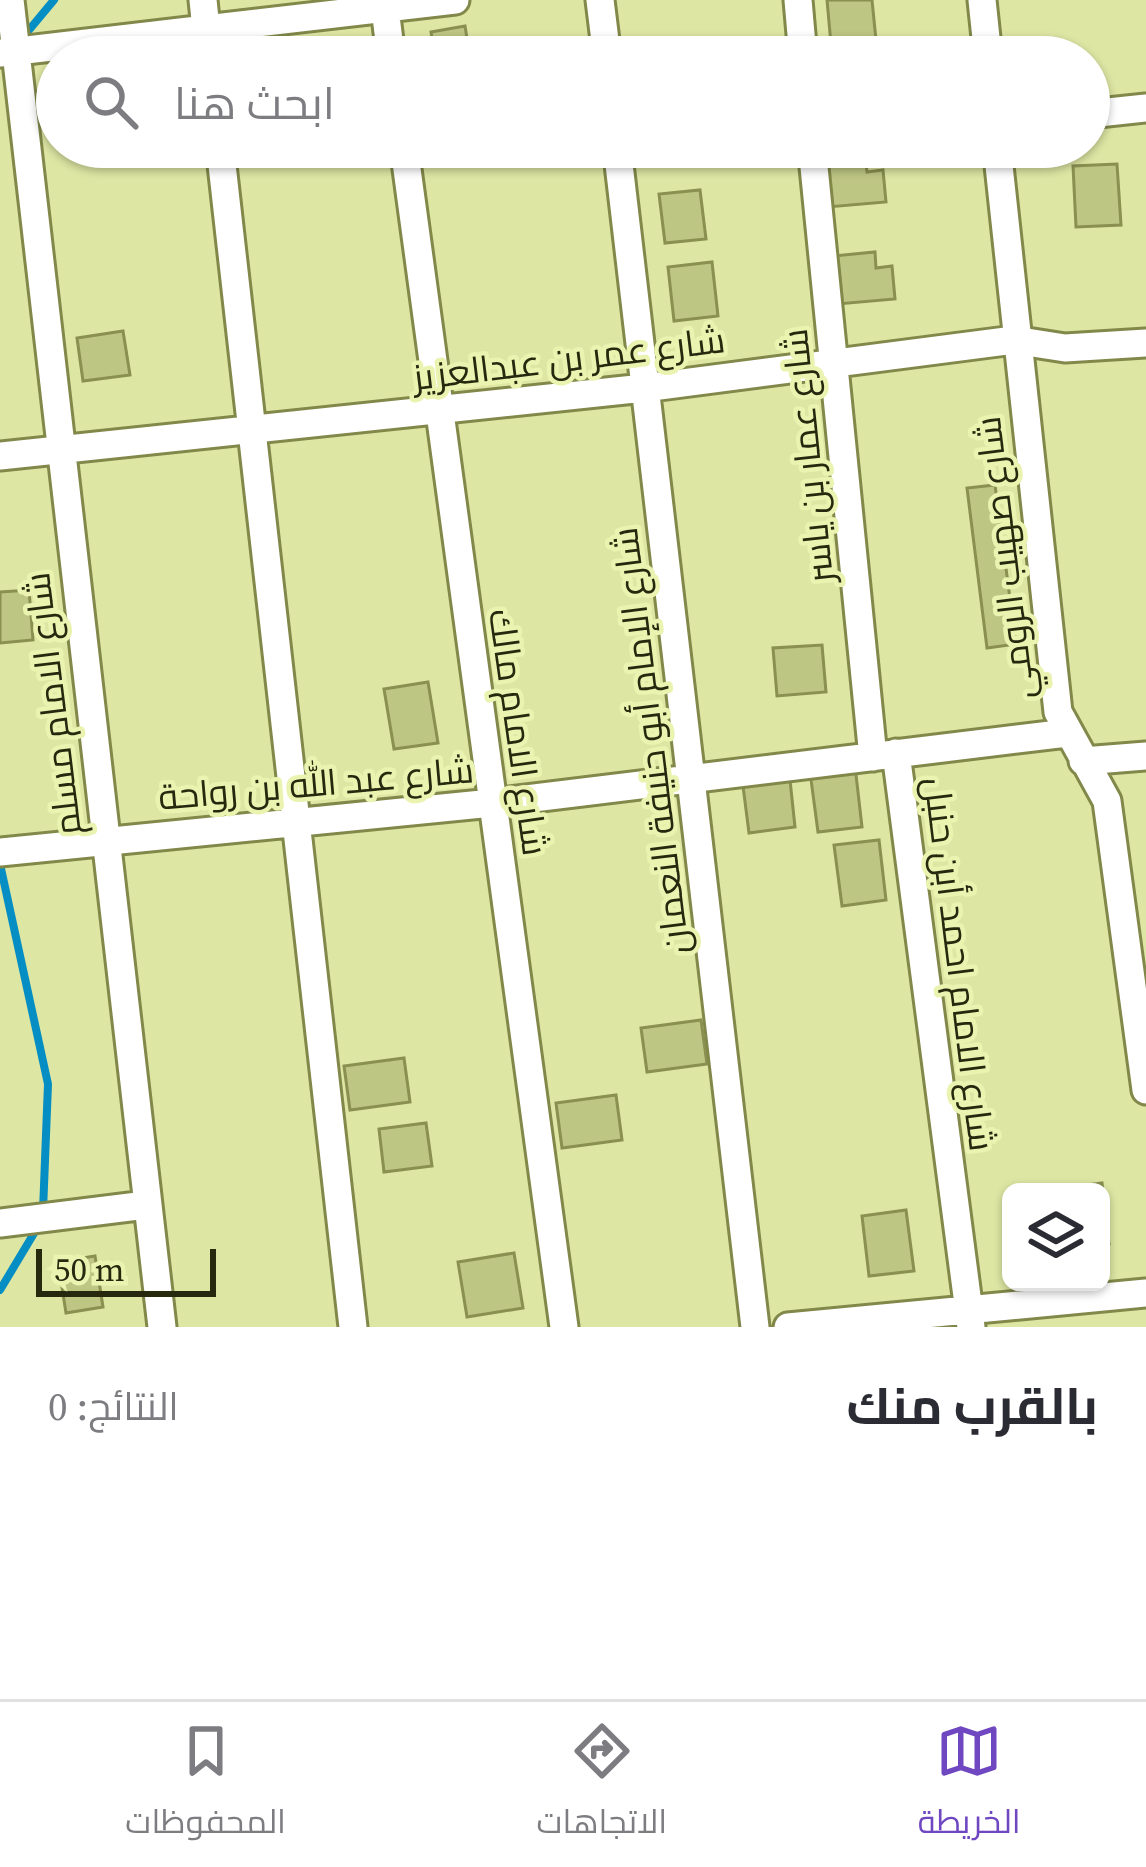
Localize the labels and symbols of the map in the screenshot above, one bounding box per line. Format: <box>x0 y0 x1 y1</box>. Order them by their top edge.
street label: شارع عمر بن عبدالعزيز <box>408 315 728 402</box>
street label: شارع عمار بن ياسر <box>770 326 845 588</box>
street label: شارع صهيب الرومي <box>963 413 1050 702</box>
street label: شارع الإمام أبو حنيفة النعمان <box>600 525 701 957</box>
street label: شارع الامام مسلم <box>12 570 93 838</box>
street label: شارع الامام مالك <box>477 606 560 859</box>
street label: شارع عبد الله بن رواحة <box>156 745 476 822</box>
street label: شارع الامام احمد أبن حنبل <box>912 774 1007 1154</box>
scale bar <box>36 1243 216 1296</box>

